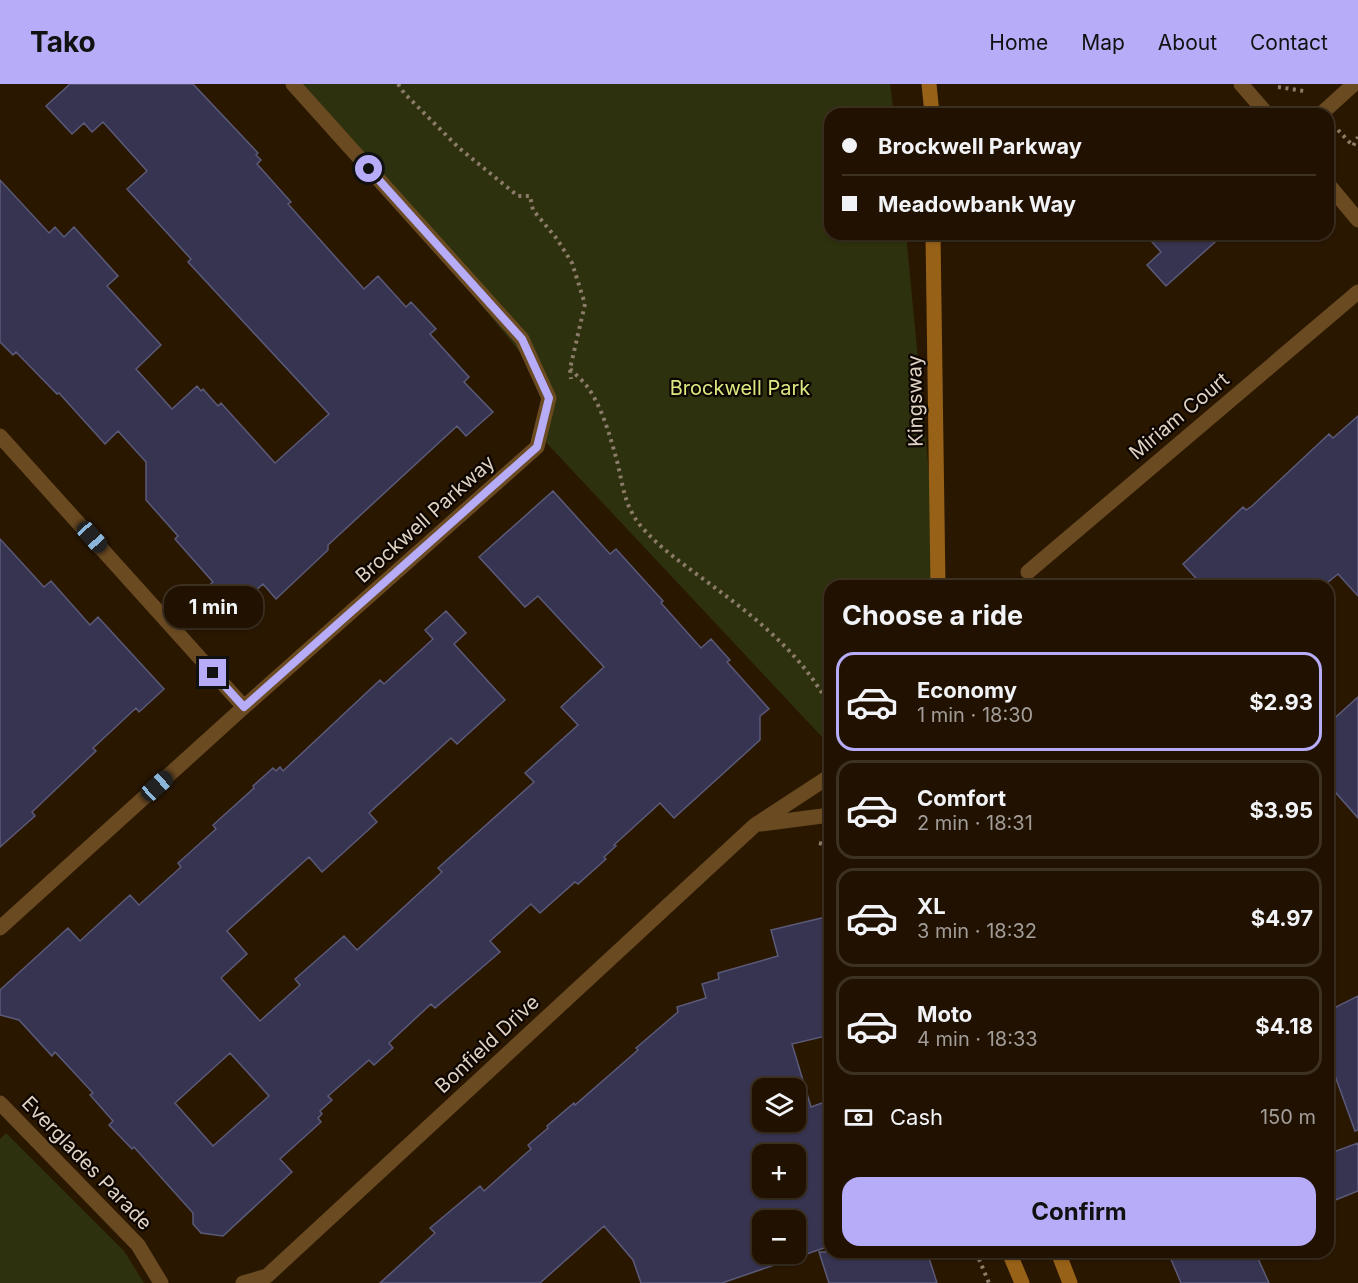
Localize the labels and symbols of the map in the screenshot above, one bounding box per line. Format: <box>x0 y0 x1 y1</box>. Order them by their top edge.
route start <box>355 155 382 182</box>
street label: Kingsway <box>902 355 928 447</box>
street label: Miriam Court <box>1124 367 1234 465</box>
park label: Brockwell Park <box>670 376 810 400</box>
street label: Brockwell Parkway <box>350 450 500 588</box>
car <box>73 518 111 556</box>
callout: 1 min <box>164 586 262 628</box>
route end <box>199 659 226 686</box>
car <box>138 767 176 805</box>
street label: Bonfield Drive <box>430 990 544 1098</box>
street label: Everglades Parade <box>17 1091 157 1235</box>

